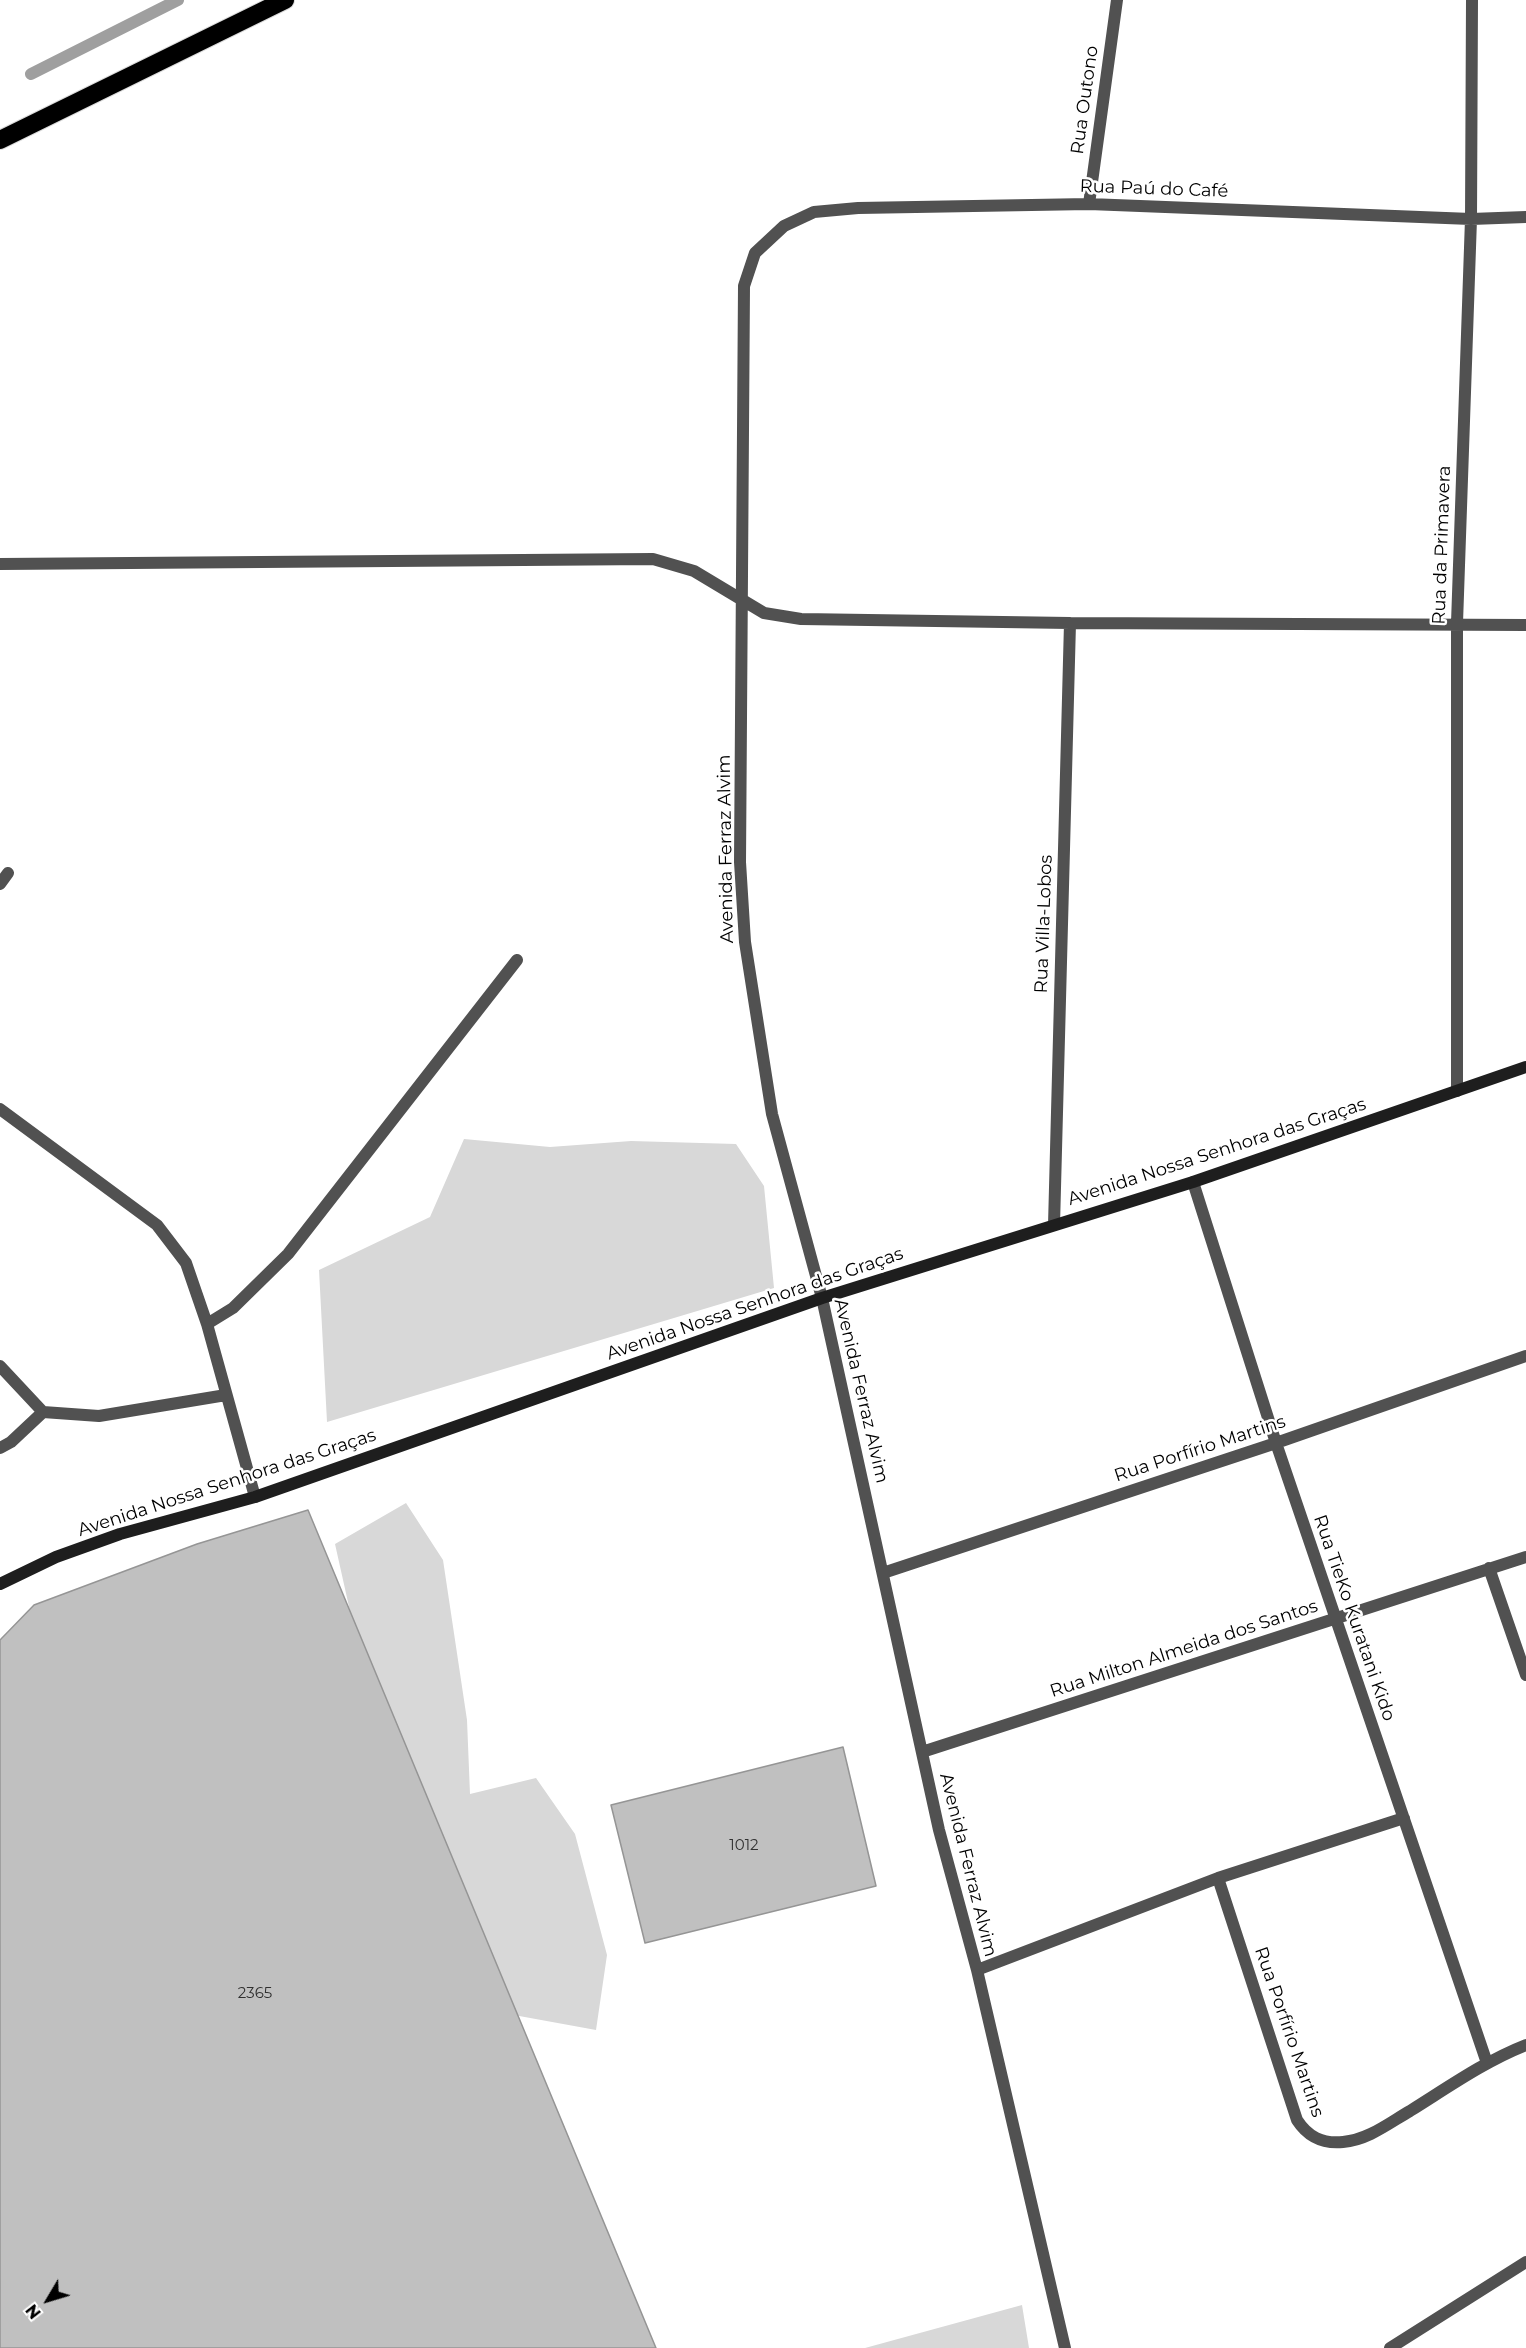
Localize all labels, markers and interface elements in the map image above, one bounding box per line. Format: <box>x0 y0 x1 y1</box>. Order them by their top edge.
street label: Rua Outono <box>1067 44 1103 156</box>
street label: Rua Paú do Café <box>1079 176 1229 202</box>
street label: Rua da Primavera <box>1428 465 1456 625</box>
street label: Avenida Ferraz Alvim <box>714 754 738 944</box>
street label: Rua Villa-Lobos <box>1031 854 1057 994</box>
street label: Avenida Nossa Senhora das Graças <box>1065 1093 1369 1211</box>
street label: Avenida Nossa Senhora das Graças <box>604 1243 906 1365</box>
street label: Avenida Ferraz Alvim <box>829 1297 893 1485</box>
street label: Rua Porfírio Martins <box>1112 1411 1288 1487</box>
street label: Avenida Nossa Senhora das Graças <box>75 1424 379 1542</box>
street label: Rua TieKo Kuratani Kido <box>1308 1512 1400 1724</box>
street label: Rua Milton Almeida dos Santos <box>1047 1595 1321 1703</box>
street label: Avenida Ferraz Alvim <box>935 1771 1001 1959</box>
house number: 1012 <box>729 1837 759 1855</box>
street label: Rua Porfírio Martins <box>1250 1944 1328 2120</box>
house number: 2365 <box>238 1985 272 2003</box>
north arrow <box>18 2270 78 2330</box>
text: N <box>22 2300 45 2322</box>

